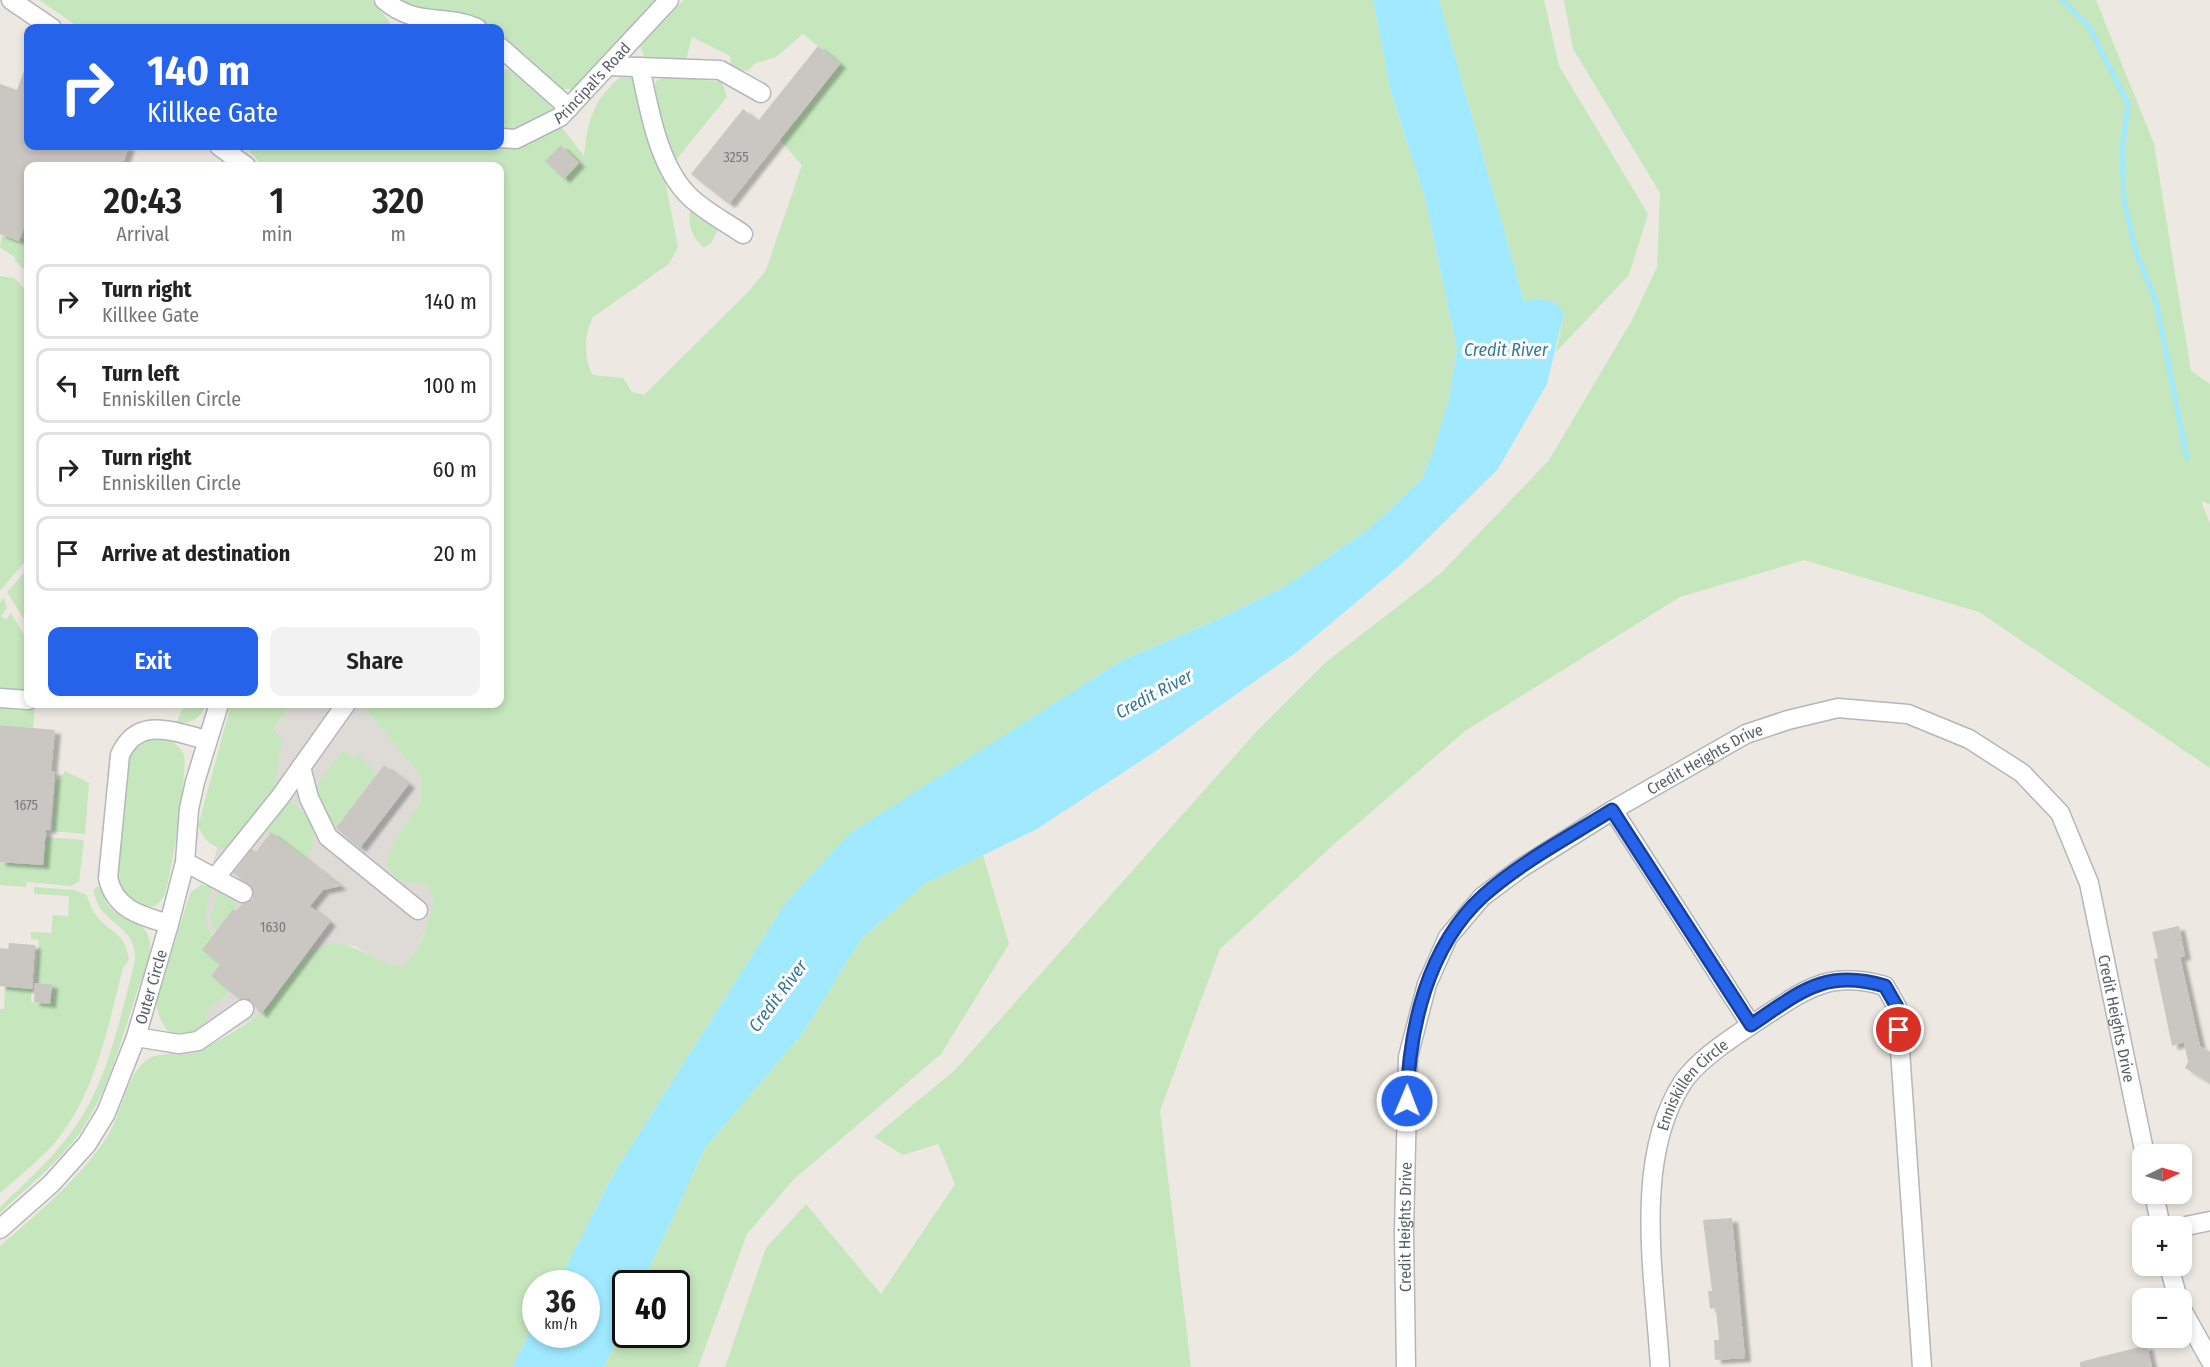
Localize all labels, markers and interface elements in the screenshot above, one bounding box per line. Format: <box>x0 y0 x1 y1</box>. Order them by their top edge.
street label: Principal's Road <box>551 38 634 128</box>
text: 140 m <box>147 46 250 96</box>
icon: right <box>48 48 126 126</box>
text: Killkee Gate <box>147 97 278 129</box>
house number: 3255 <box>723 149 749 166</box>
text: 20:43 <box>103 179 182 223</box>
text: 1 <box>270 179 285 223</box>
text: 320 <box>372 179 425 223</box>
text: Arrival <box>116 222 169 246</box>
text: min <box>262 222 293 246</box>
text: m <box>391 222 406 246</box>
text: Turn right <box>102 276 191 303</box>
icon: right <box>51 285 84 318</box>
text: 140 m <box>424 288 477 315</box>
text: Killkee Gate <box>102 303 199 327</box>
water label: Credit River <box>1464 339 1549 361</box>
text: Turn left <box>102 360 180 387</box>
icon: left <box>51 369 84 402</box>
text: 100 m <box>423 372 477 399</box>
text: Enniskillen Circle <box>102 387 241 411</box>
text: Turn right <box>102 444 191 471</box>
icon: right <box>51 453 84 486</box>
text: 60 m <box>433 456 477 483</box>
text: Enniskillen Circle <box>102 471 241 495</box>
icon: arrive <box>51 537 84 570</box>
text: Arrive at destination <box>102 540 290 567</box>
text: 20 m <box>434 540 477 567</box>
button: Exit <box>48 627 258 696</box>
button: Share <box>270 627 480 696</box>
water label: Credit River <box>1112 664 1197 723</box>
street label: Credit Heights Drive <box>1643 720 1765 798</box>
house number: 1675 <box>14 797 38 814</box>
house number: 1630 <box>260 919 286 936</box>
street label: Outer Circle <box>131 947 171 1027</box>
street label: Credit Heights Drive <box>2094 953 2139 1084</box>
water label: Credit River <box>744 955 813 1036</box>
pin <box>1873 1004 1924 1055</box>
icon: arrive <box>1882 1013 1915 1046</box>
street label: Enniskillen Circle <box>1652 1035 1732 1133</box>
position arrow <box>1375 1069 1439 1133</box>
north arrow <box>2132 1144 2192 1204</box>
map controls <box>2132 1144 2192 1348</box>
street label: Credit Heights Drive <box>1394 1162 1415 1292</box>
button: + <box>2132 1216 2192 1276</box>
speed limit sign: 40 <box>612 1270 690 1348</box>
text: 36 <box>546 1284 576 1320</box>
button: − <box>2132 1288 2192 1348</box>
text: km/h <box>544 1315 578 1333</box>

